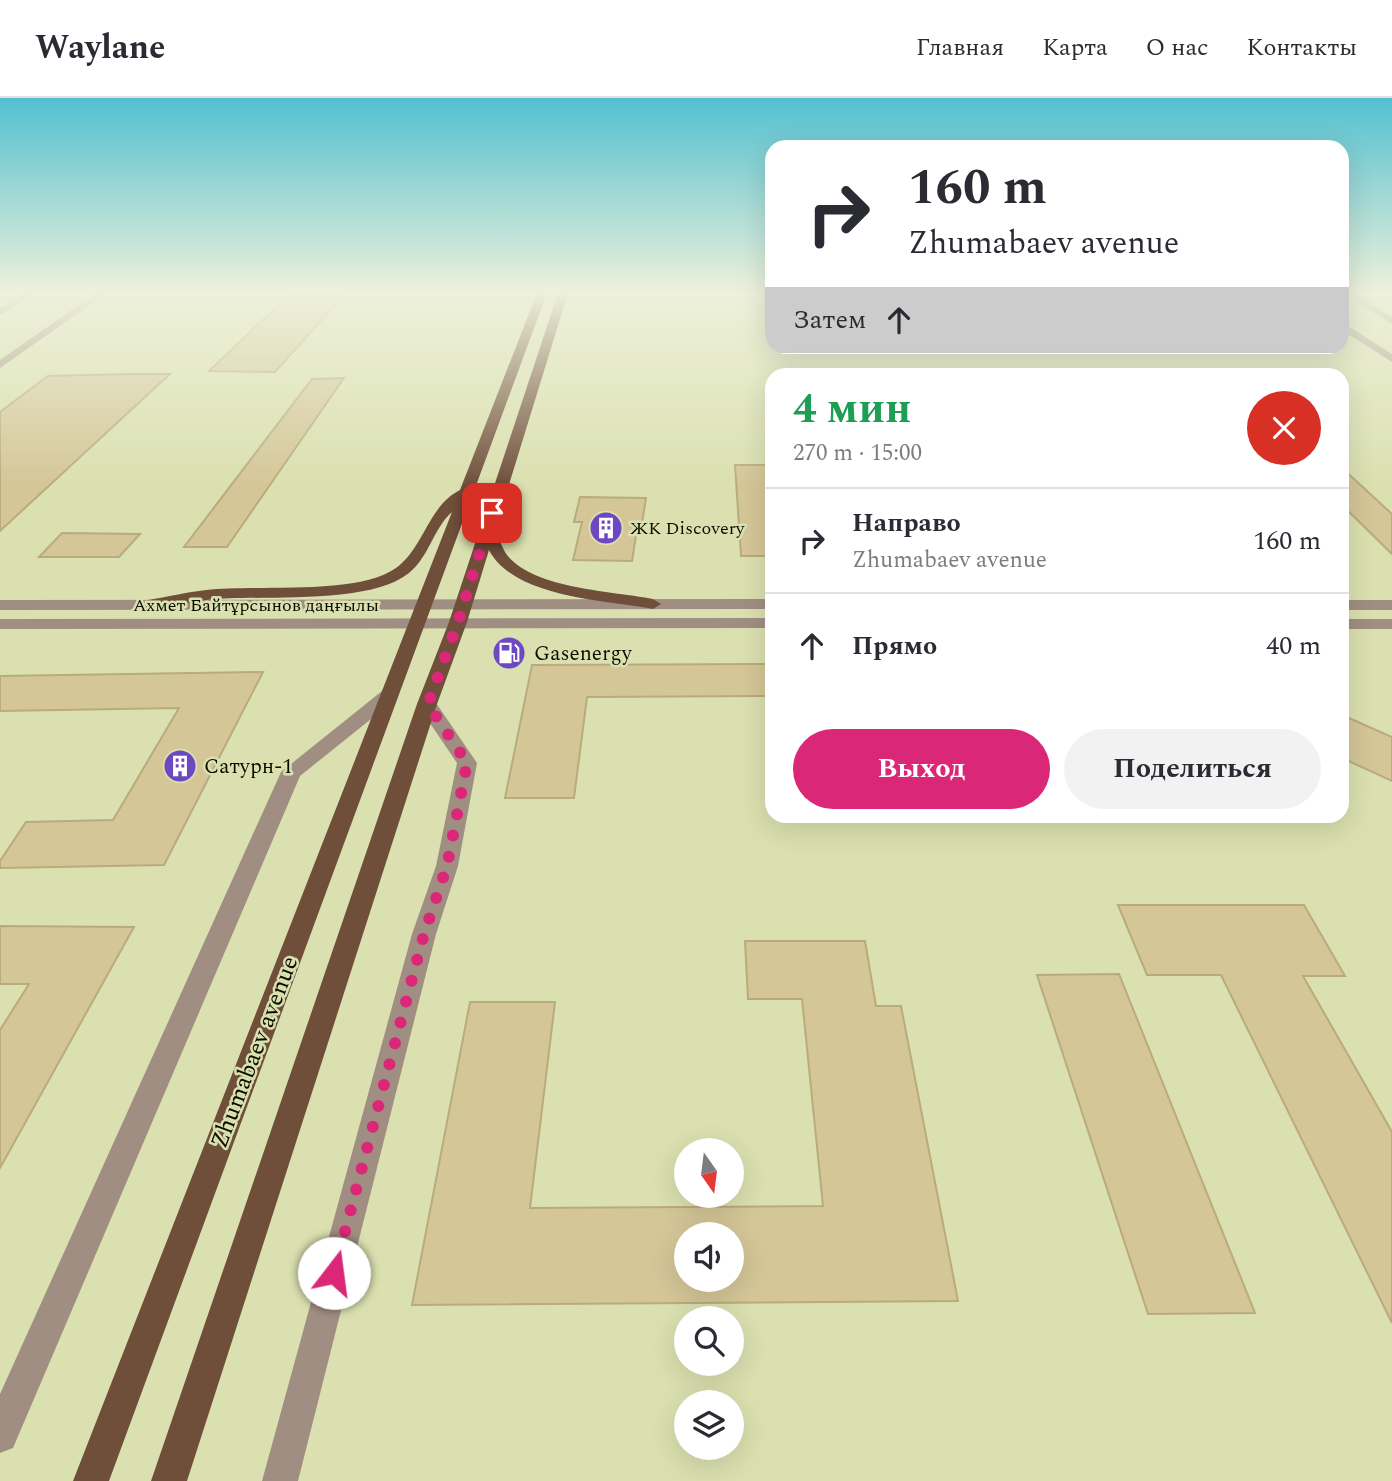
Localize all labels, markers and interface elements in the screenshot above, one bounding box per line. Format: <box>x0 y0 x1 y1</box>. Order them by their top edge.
text: Waylane <box>35 23 165 73</box>
text: Главная <box>916 30 1004 66</box>
text: Карта <box>1042 30 1108 66</box>
text: О нас <box>1146 30 1209 66</box>
text: Контакты <box>1247 30 1357 66</box>
text: 160 m <box>908 151 1047 226</box>
icon: right <box>793 168 884 259</box>
text: Zhumabaev avenue <box>908 219 1179 268</box>
text: Затем <box>793 300 866 340</box>
icon: ahead <box>880 301 918 339</box>
text: 4 мин <box>793 378 911 441</box>
button: close <box>1247 391 1321 465</box>
text: 270 m · 15:00 <box>793 436 922 471</box>
pin <box>462 483 522 543</box>
icon: arrive <box>473 494 511 532</box>
text: Направо <box>852 503 961 543</box>
building icon: ЖК Discovery <box>587 509 625 547</box>
place label: ЖК Discovery <box>630 515 746 542</box>
text: 160 m <box>1253 521 1321 561</box>
icon: right <box>793 522 831 560</box>
text: Zhumabaev avenue <box>852 543 1047 578</box>
street label: Ахмет Байтұрсынов даңғылы <box>133 592 379 619</box>
text: Прямо <box>852 626 937 666</box>
text: 40 m <box>1266 626 1321 666</box>
icon: ahead <box>793 627 831 665</box>
fuel station icon: Gasenergy <box>490 634 528 672</box>
place label: Gasenergy <box>534 638 633 670</box>
button: Выход <box>793 729 1050 809</box>
button: Поделиться <box>1064 729 1321 809</box>
building icon: Сатурн-1 <box>161 747 199 785</box>
place label: Сатурн-1 <box>204 751 293 783</box>
street label: Zhumabaev avenue <box>202 951 308 1154</box>
north arrow <box>674 1138 744 1208</box>
map controls <box>674 1138 744 1460</box>
button: sound <box>674 1222 744 1292</box>
position arrow <box>297 1236 371 1310</box>
button: search <box>674 1306 744 1376</box>
button: layers <box>674 1390 744 1460</box>

